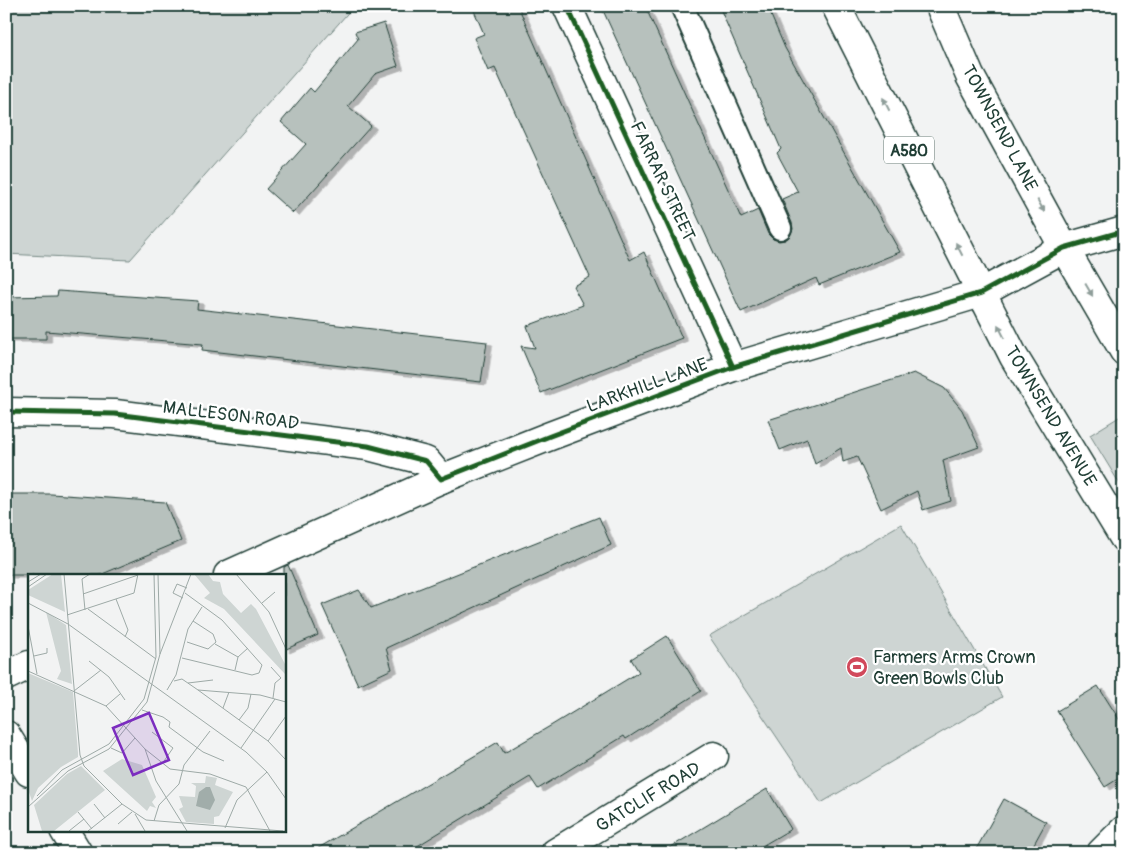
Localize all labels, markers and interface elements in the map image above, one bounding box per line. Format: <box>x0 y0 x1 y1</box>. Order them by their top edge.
street label: TOWNSEND LANE <box>957 61 1043 195</box>
one-way arrow <box>882 97 890 112</box>
street label: FARRAR STREET <box>625 118 700 245</box>
road number: A580 <box>884 136 934 164</box>
one-way arrow <box>1037 198 1045 213</box>
one-way arrow <box>955 242 963 257</box>
one-way arrow <box>1084 283 1093 297</box>
one-way arrow <box>997 323 1005 338</box>
street label: TOWNSEND AVENUE <box>1000 342 1102 491</box>
street label: LARKHILL LANE <box>583 353 711 418</box>
street label: MALLESON ROAD <box>161 396 300 435</box>
inset map <box>28 574 285 832</box>
place label: Farmers Arms Crown Green Bowls Club <box>873 646 1036 690</box>
sports icon: Farmers Arms Crown Green Bowls Club <box>845 655 869 679</box>
street label: GATCLIF ROAD <box>592 757 705 838</box>

